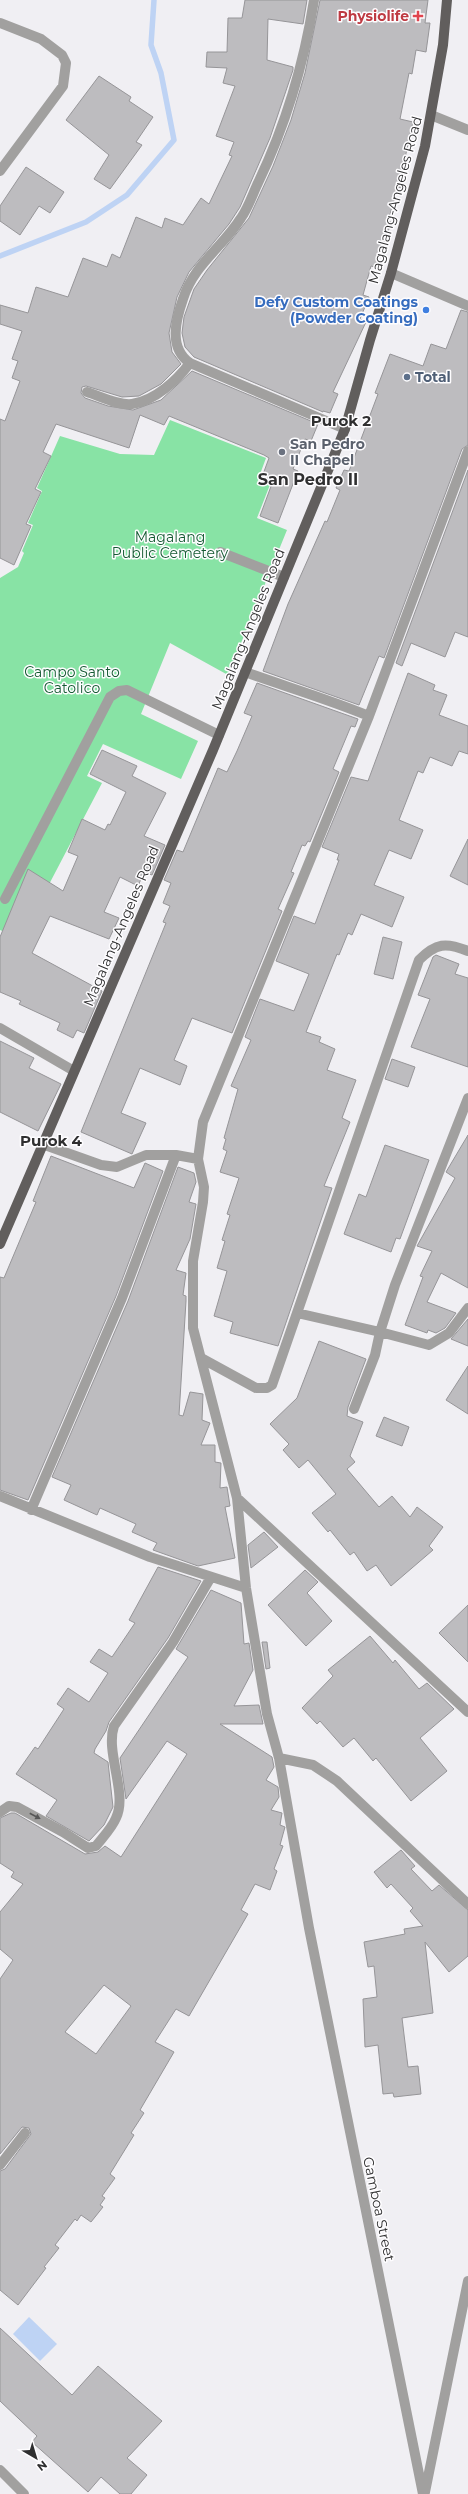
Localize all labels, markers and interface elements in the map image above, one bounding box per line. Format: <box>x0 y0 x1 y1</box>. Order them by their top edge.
place label: Physiolife <box>338 7 409 25</box>
marker: Physiolife <box>412 10 424 22</box>
street label: Magalang-Angeles Road <box>364 114 426 286</box>
place label: Defy Custom Coatings (Powder Coating) <box>254 293 419 327</box>
marker: Defy Custom Coatings (Powder Coating) <box>421 305 431 315</box>
place label: Total <box>415 368 451 386</box>
marker: Total <box>402 372 412 382</box>
district label: Purok 2 <box>311 411 371 430</box>
place label: San Pedro II Chapel <box>290 435 365 469</box>
marker: San Pedro II Chapel <box>277 447 287 457</box>
district label: San Pedro II <box>258 470 358 489</box>
park label: Magalang Public Cemetery <box>112 528 229 562</box>
street label: Magalang-Angeles Road <box>207 546 289 712</box>
park label: Campo Santo Catolico <box>24 663 120 697</box>
street label: Magalang-Angeles Road <box>79 843 163 1009</box>
district label: Purok 4 <box>20 1131 83 1150</box>
one-way arrow <box>29 1813 40 1819</box>
street label: Gamboa Street <box>359 2155 399 2263</box>
north arrow <box>16 2438 56 2478</box>
text: N <box>34 2458 50 2474</box>

